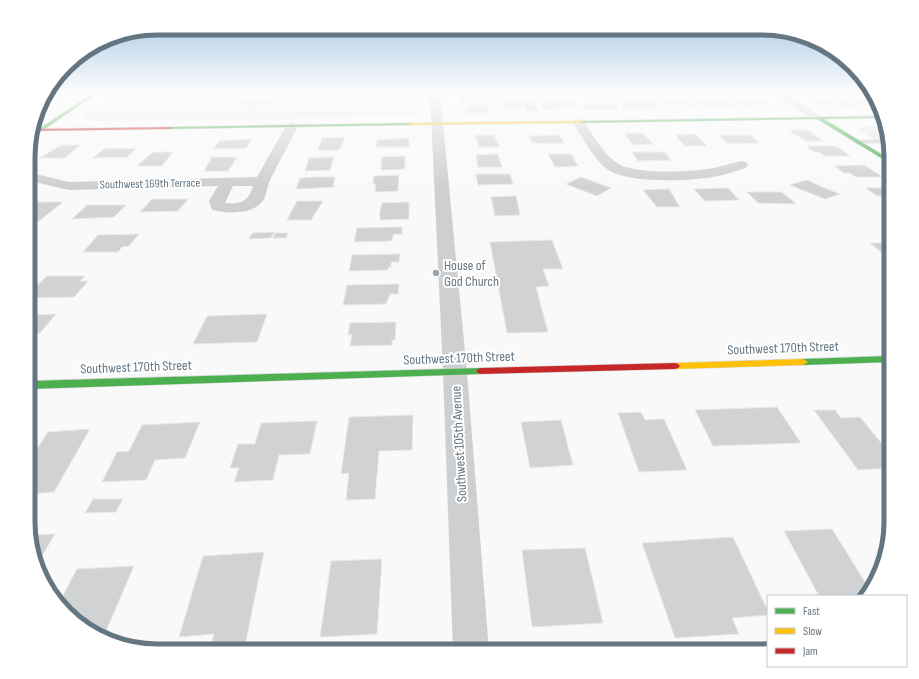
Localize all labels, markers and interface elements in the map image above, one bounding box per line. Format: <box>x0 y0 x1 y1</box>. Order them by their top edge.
street label: Southwest 169th Terrace <box>100 176 201 192</box>
place label: House of God Church <box>444 257 499 290</box>
marker: House of God Church <box>431 268 441 278</box>
street label: Southwest 170th Street <box>727 338 839 358</box>
street label: Southwest 170th Street <box>403 348 515 368</box>
street label: Southwest 170th Street <box>80 357 192 377</box>
street label: Southwest 105th Avenue <box>447 385 471 503</box>
legend <box>767 595 907 667</box>
text: Fast <box>803 604 820 619</box>
text: Slow <box>803 624 822 639</box>
text: Jam <box>802 644 818 659</box>

